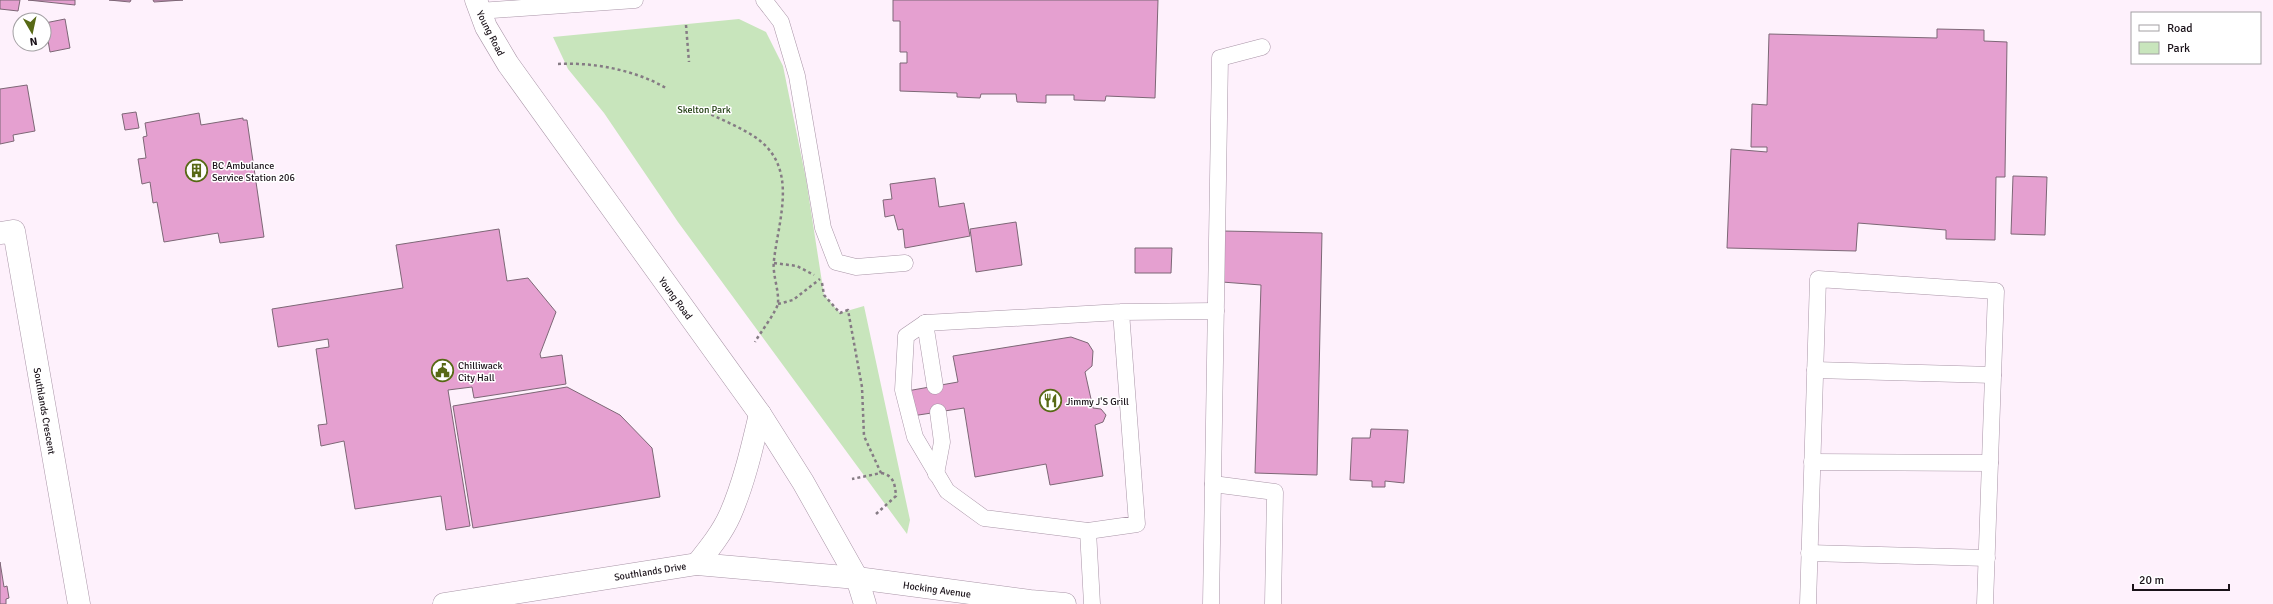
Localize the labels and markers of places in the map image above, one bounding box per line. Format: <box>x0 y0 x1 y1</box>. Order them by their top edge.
building icon: BC Ambulance Service Station 206 <box>184 158 210 184</box>
place label: BC Ambulance Service Station 206 <box>212 160 295 184</box>
public building icon: Chilliwack City Hall <box>429 358 455 384</box>
place label: Chilliwack City Hall <box>458 360 502 384</box>
restaurant icon: Jimmy J'S Grill <box>1037 388 1063 414</box>
place label: Jimmy J'S Grill <box>1066 396 1129 408</box>

